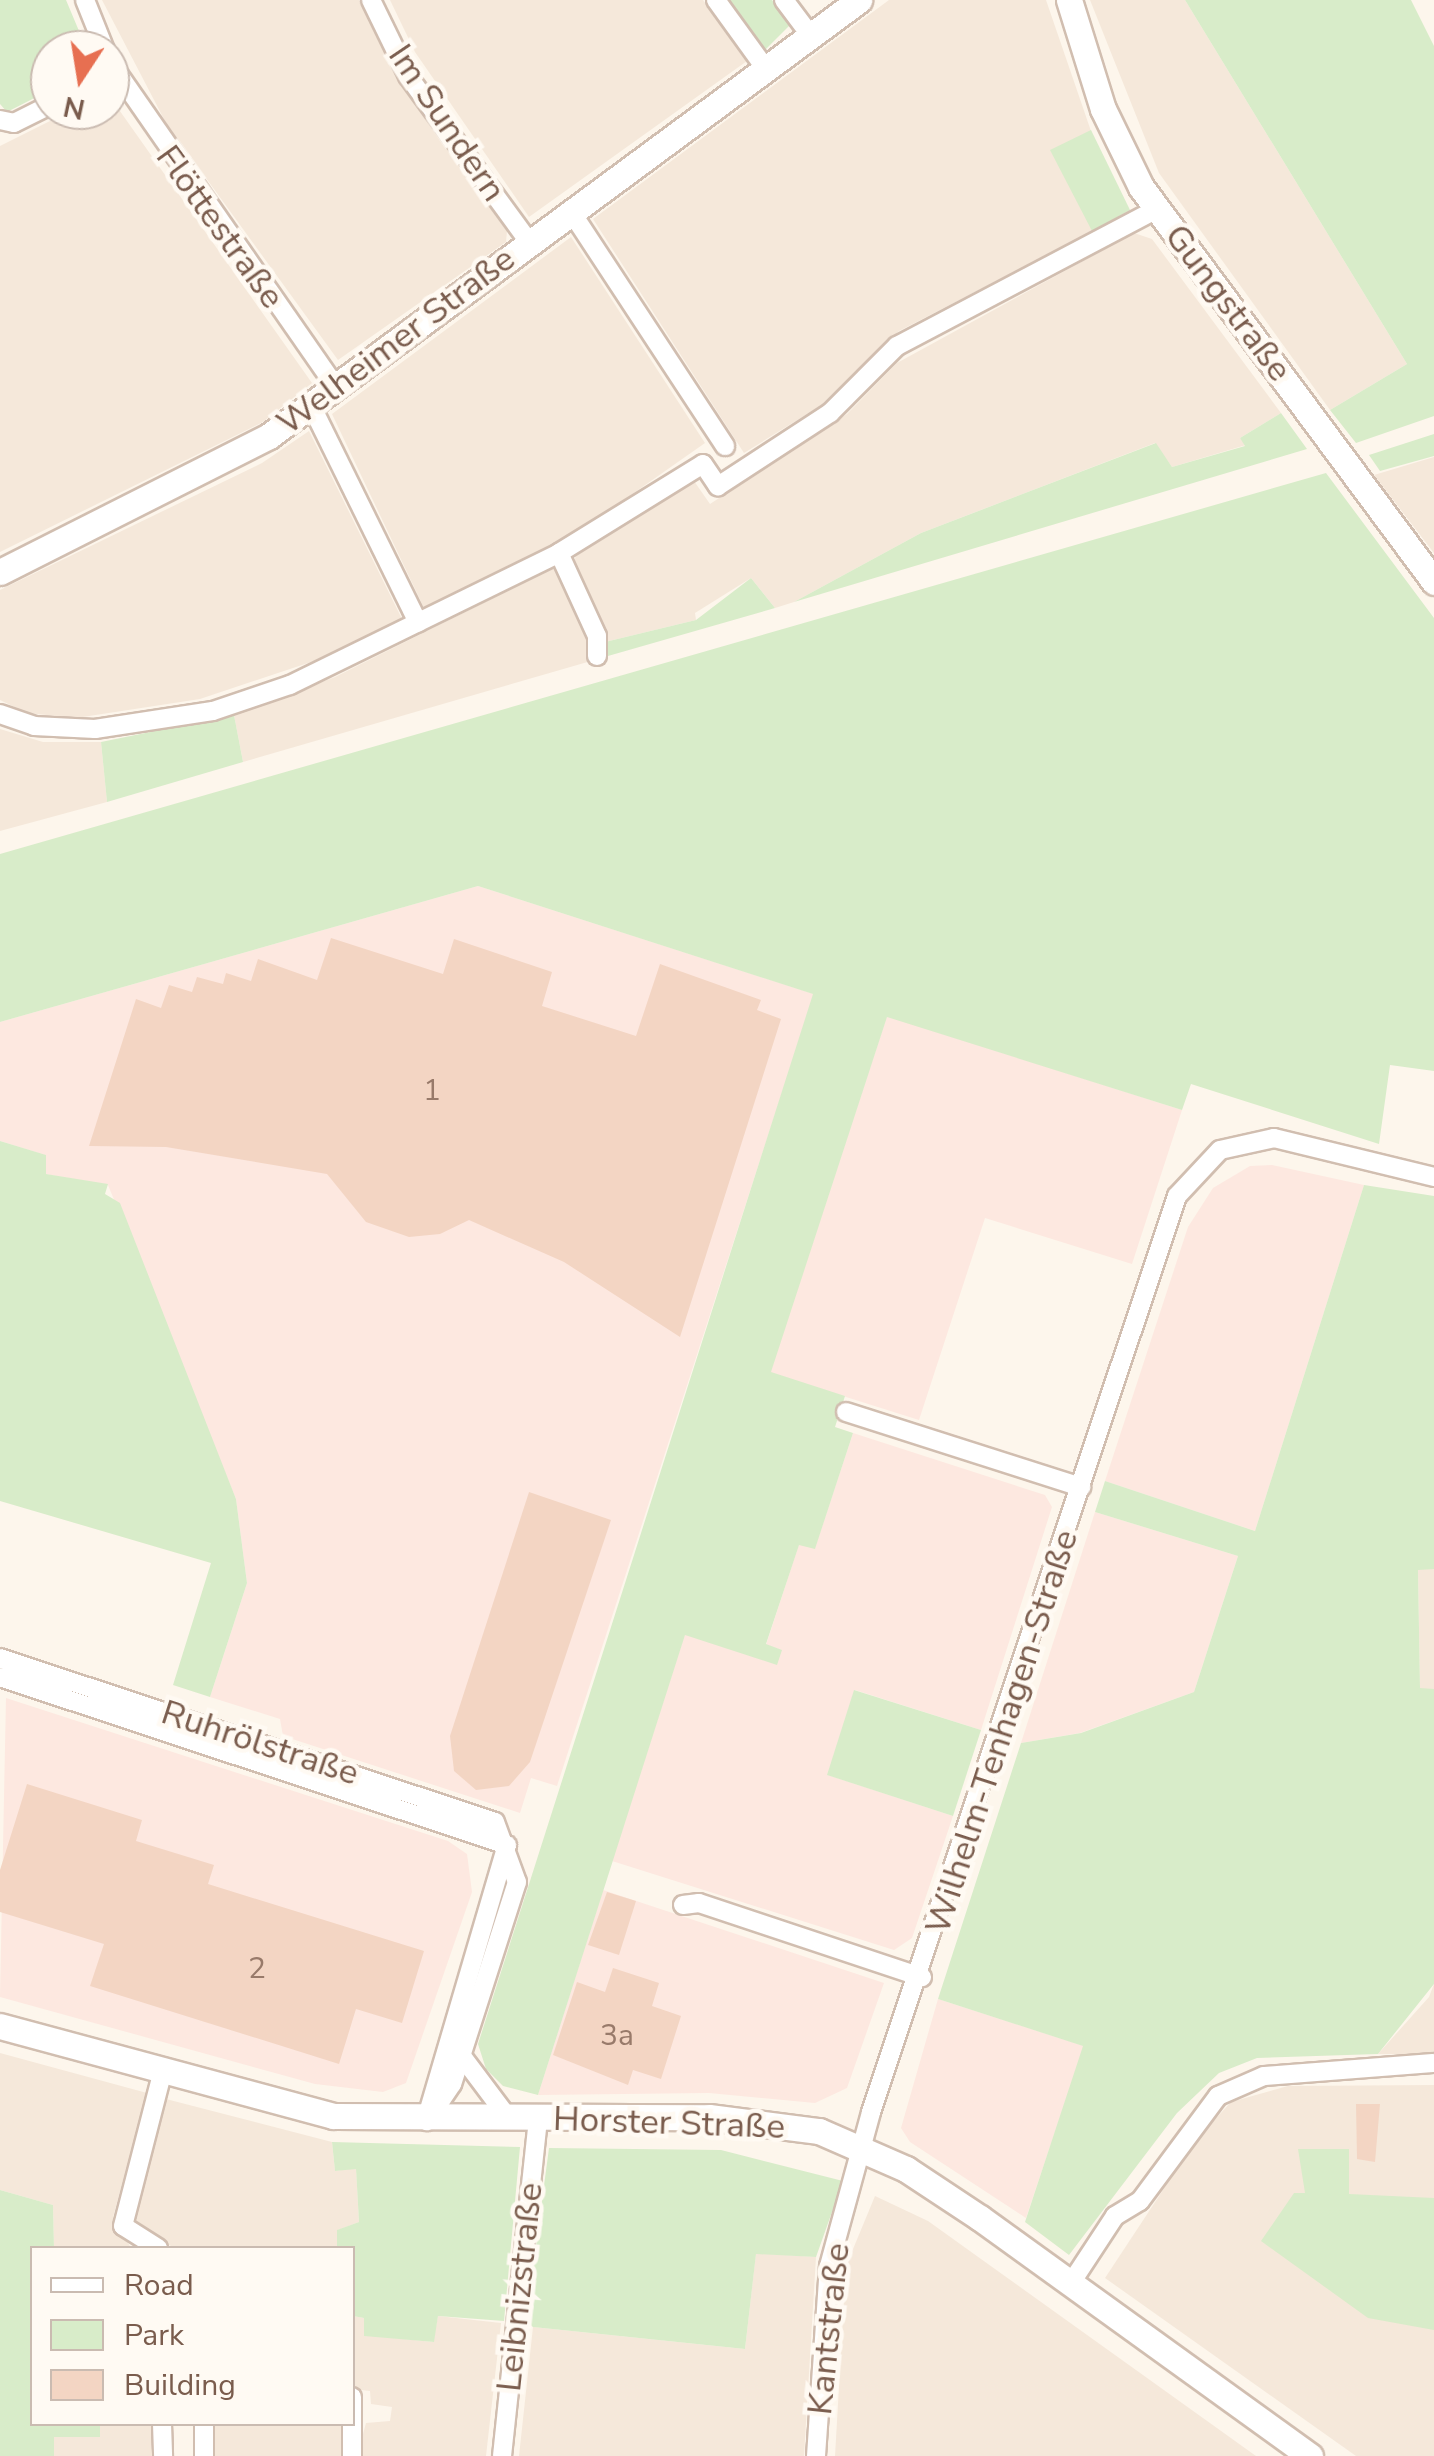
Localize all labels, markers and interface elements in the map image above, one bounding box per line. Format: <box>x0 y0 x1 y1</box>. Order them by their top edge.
north arrow <box>30 30 130 130</box>
street label: Im Sundern <box>379 36 515 210</box>
text: N <box>60 87 88 128</box>
street label: Flöttestraße <box>147 137 293 317</box>
street label: Gungstraße <box>1155 216 1301 390</box>
street label: Welheimer Straße <box>269 238 523 444</box>
house number: 1 <box>423 1073 441 1109</box>
street label: Wilhelm-Tenhagen-Straße <box>917 1525 1087 1939</box>
street label: Ruhrölstraße <box>156 1691 364 1795</box>
house number: 2 <box>248 1951 266 1987</box>
house number: 3a <box>600 2018 634 2054</box>
street label: Horster Straße <box>552 2098 786 2148</box>
street label: Leibnizstraße <box>488 2180 552 2394</box>
street label: Kantstraße <box>799 2241 859 2417</box>
legend <box>30 2246 355 2426</box>
text: Road <box>124 2265 194 2306</box>
text: Park <box>124 2315 184 2356</box>
text: Building <box>124 2365 236 2406</box>

